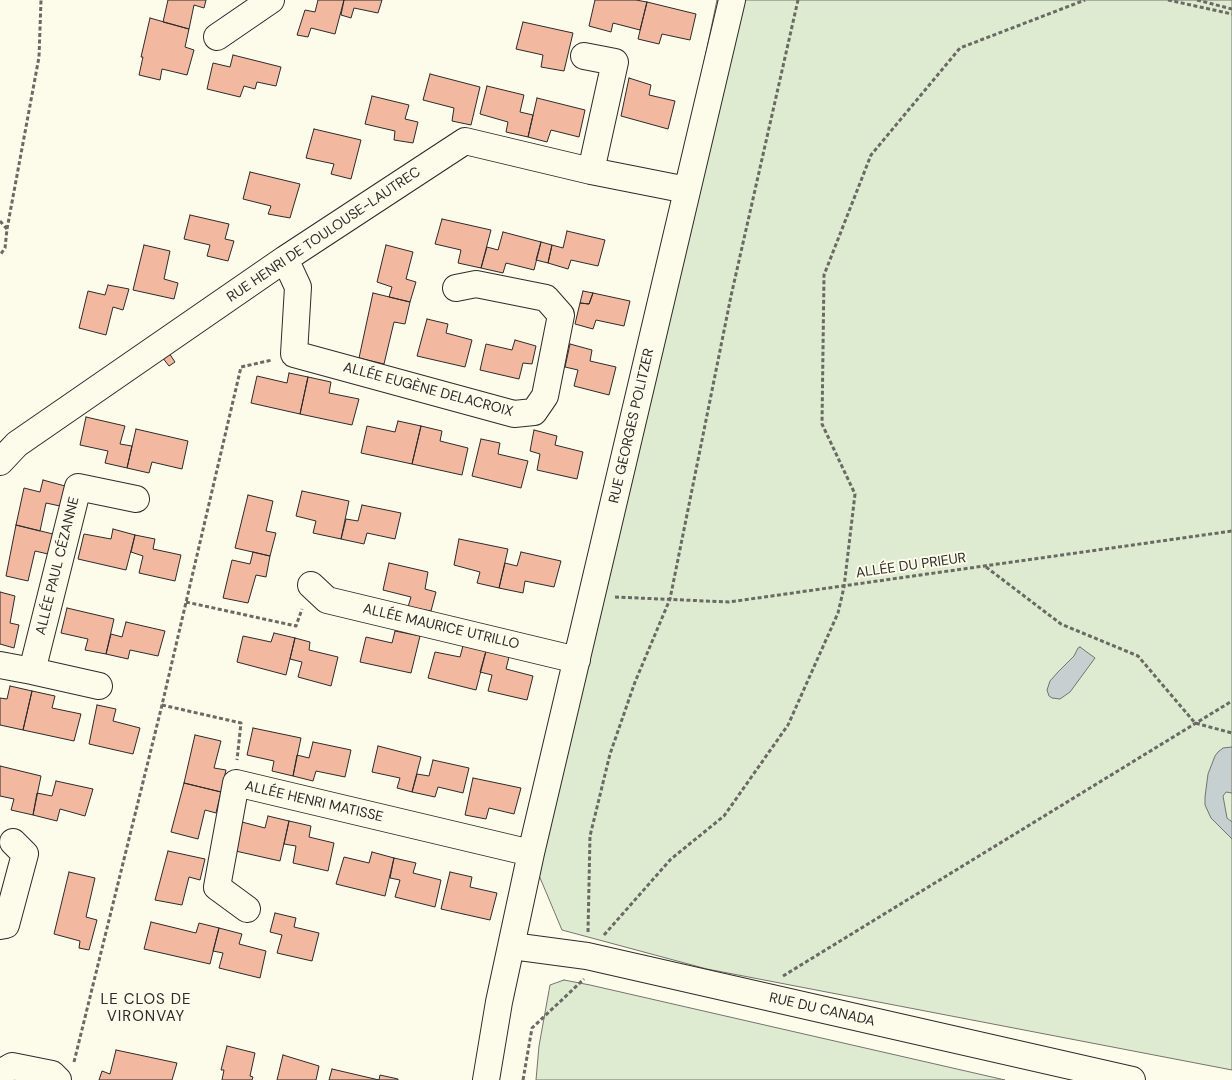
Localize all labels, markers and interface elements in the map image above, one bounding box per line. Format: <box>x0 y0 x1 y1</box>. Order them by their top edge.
street label: RUE HENRI DE TOULOUSE-LAUTREC <box>224 164 424 306</box>
street label: RUE GEORGES POLITZER <box>606 347 658 505</box>
street label: ALLÉE EUGÈNE DELACROIX <box>341 359 515 421</box>
street label: ALLÉE PAUL CÉZANNE <box>33 495 83 637</box>
street label: ALLÉE DU PRIEUR <box>855 550 967 582</box>
street label: ALLÉE MAURICE UTRILLO <box>361 601 521 653</box>
street label: ALLÉE HENRI MATISSE <box>243 778 385 826</box>
street label: RUE DU CANADA <box>768 990 876 1030</box>
district label: LE CLOS DE VIRONVAY <box>99 991 193 1026</box>

